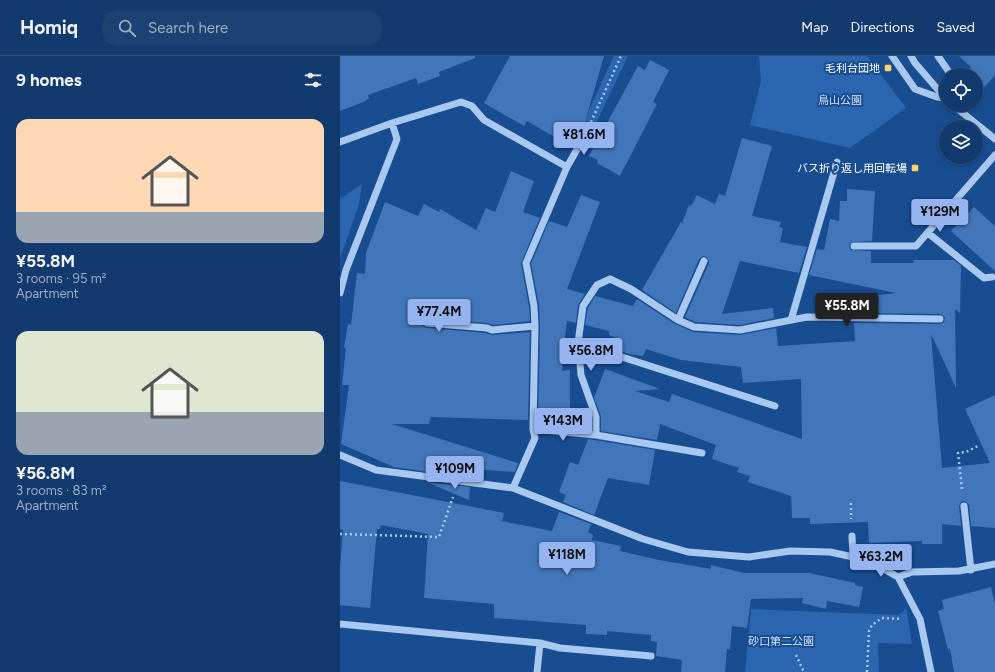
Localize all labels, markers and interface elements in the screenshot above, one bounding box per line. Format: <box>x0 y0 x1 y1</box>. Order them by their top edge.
search box <box>102 10 382 46</box>
text: Homiq <box>20 16 78 39</box>
icon: search <box>116 17 138 39</box>
text: Search here <box>148 19 228 37</box>
text: Map <box>801 19 829 36</box>
text: Directions <box>851 19 914 36</box>
text: Saved <box>936 19 975 36</box>
place label: 毛利台団地 <box>825 62 880 75</box>
marker: 毛利台団地 <box>883 63 893 73</box>
map controls <box>939 68 983 164</box>
button: locate <box>939 68 983 112</box>
icon: filters <box>302 69 324 91</box>
text: 9 homes <box>16 70 82 90</box>
park label: 鳥山公園 <box>818 94 862 107</box>
button: layers <box>939 120 983 164</box>
pin: ¥81.6M <box>551 122 617 156</box>
text: ¥81.6M <box>562 127 606 142</box>
icon: home <box>134 145 206 217</box>
place label: バス折り返し用回転場 <box>797 162 907 175</box>
marker: バス折り返し用回転場 <box>910 163 920 173</box>
pin: ¥129M <box>912 199 968 233</box>
text: ¥129M <box>920 204 960 219</box>
text: ¥55.8M <box>16 251 75 271</box>
text: 3 rooms · 95 m² <box>16 271 106 286</box>
text: Apartment <box>16 286 79 301</box>
pin: ¥55.8M <box>814 293 880 327</box>
text: ¥55.8M <box>824 298 870 313</box>
pin: ¥77.4M <box>406 299 472 333</box>
text: ¥77.4M <box>417 304 461 319</box>
pin: ¥56.8M <box>558 338 624 372</box>
text: ¥56.8M <box>568 343 614 358</box>
icon: home <box>134 357 206 429</box>
pin: ¥143M <box>535 408 591 442</box>
text: ¥143M <box>543 413 583 428</box>
pin: ¥109M <box>427 456 483 490</box>
text: ¥109M <box>435 461 475 476</box>
text: ¥56.8M <box>16 463 75 483</box>
text: 3 rooms · 83 m² <box>16 483 107 498</box>
text: Apartment <box>16 498 79 513</box>
pin: ¥118M <box>539 542 595 576</box>
pin: ¥63.2M <box>848 544 914 578</box>
text: ¥118M <box>548 547 586 562</box>
text: ¥63.2M <box>859 549 903 564</box>
park label: 砂口第二公園 <box>748 635 814 648</box>

